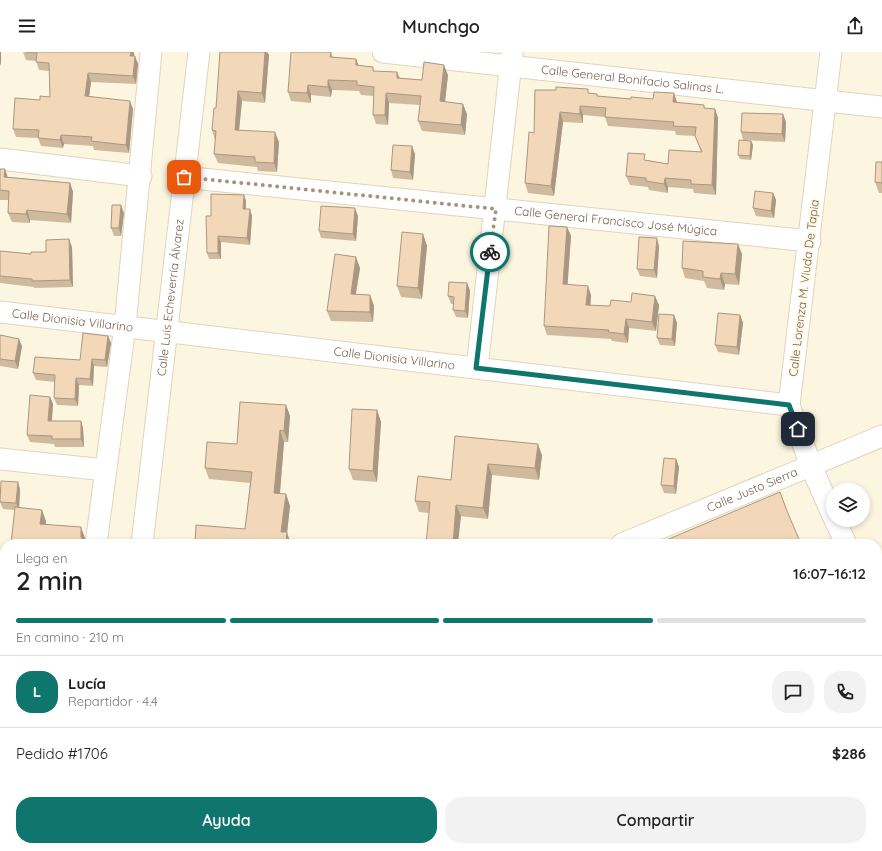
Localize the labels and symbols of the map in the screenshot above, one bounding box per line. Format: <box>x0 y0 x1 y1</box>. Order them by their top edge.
street label: Calle General Bonifacio Salinas L. <box>540 61 725 97</box>
pin <box>167 160 201 194</box>
street label: Calle Lorenza M. Viuda De Tapia <box>785 199 822 377</box>
street label: Calle General Francisco José Múgica <box>514 203 718 238</box>
street label: Calle Luis Echeverría Álvarez <box>153 218 187 377</box>
courier <box>470 232 510 272</box>
street label: Calle Dionisia Villarino <box>11 305 134 335</box>
street label: Calle Dionisia Villarino <box>333 343 456 373</box>
pin <box>781 412 815 446</box>
street label: Calle Justo Sierra <box>704 464 800 515</box>

